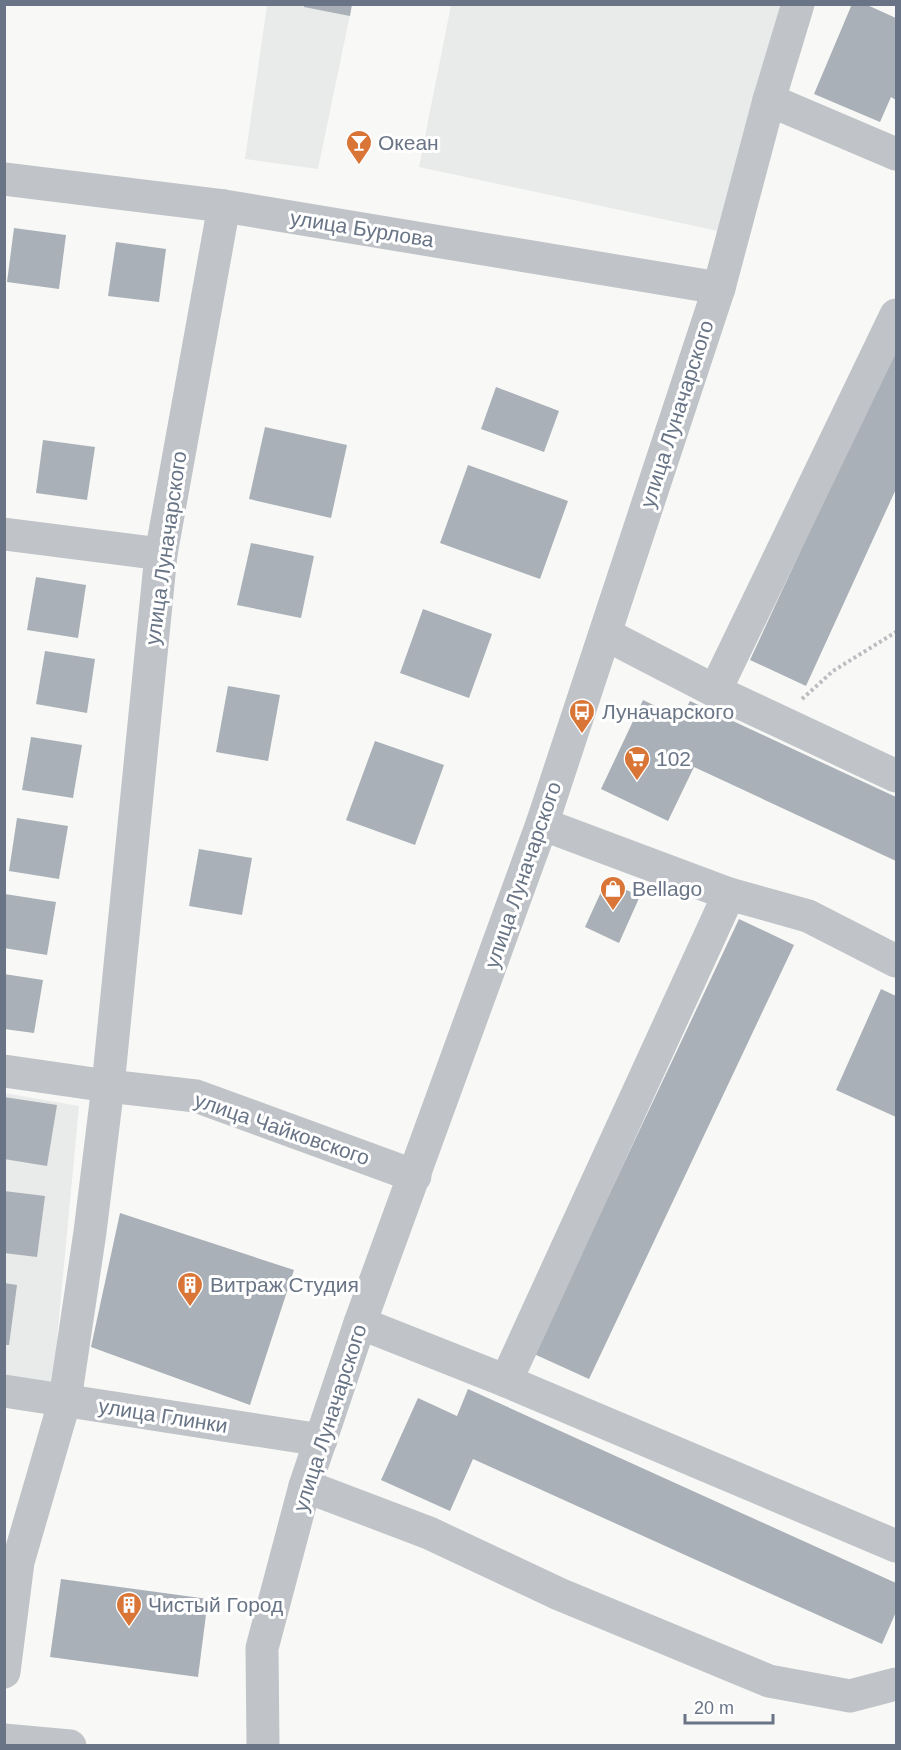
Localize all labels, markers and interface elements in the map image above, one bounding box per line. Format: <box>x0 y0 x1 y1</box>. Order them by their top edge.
bar icon: Океан <box>344 128 374 166</box>
place label: Океан <box>378 131 439 154</box>
street label: улица Бурлова <box>289 206 436 251</box>
street label: улица Луначарского <box>635 317 718 510</box>
street label: улица Луначарского <box>140 449 191 646</box>
bus stop icon: Луначарского <box>567 697 597 735</box>
place label: Луначарского <box>602 700 734 723</box>
supermarket icon: 102 <box>622 744 652 782</box>
place label: 102 <box>656 747 691 770</box>
street label: улица Луначарского <box>480 779 565 971</box>
shop icon: Bellago <box>598 874 628 912</box>
place label: Bellago <box>632 877 702 900</box>
street label: улица Чайковского <box>192 1088 373 1169</box>
building icon: Витраж Студия <box>175 1270 205 1308</box>
place label: Витраж Студия <box>210 1273 359 1296</box>
street label: улица Луначарского <box>288 1321 371 1514</box>
street label: улица Глинки <box>97 1394 229 1437</box>
building icon: Чистый Город <box>114 1590 144 1628</box>
place label: Чистый Город <box>148 1593 283 1616</box>
scale bar <box>685 1687 774 1725</box>
text: 20 m <box>694 1698 734 1718</box>

